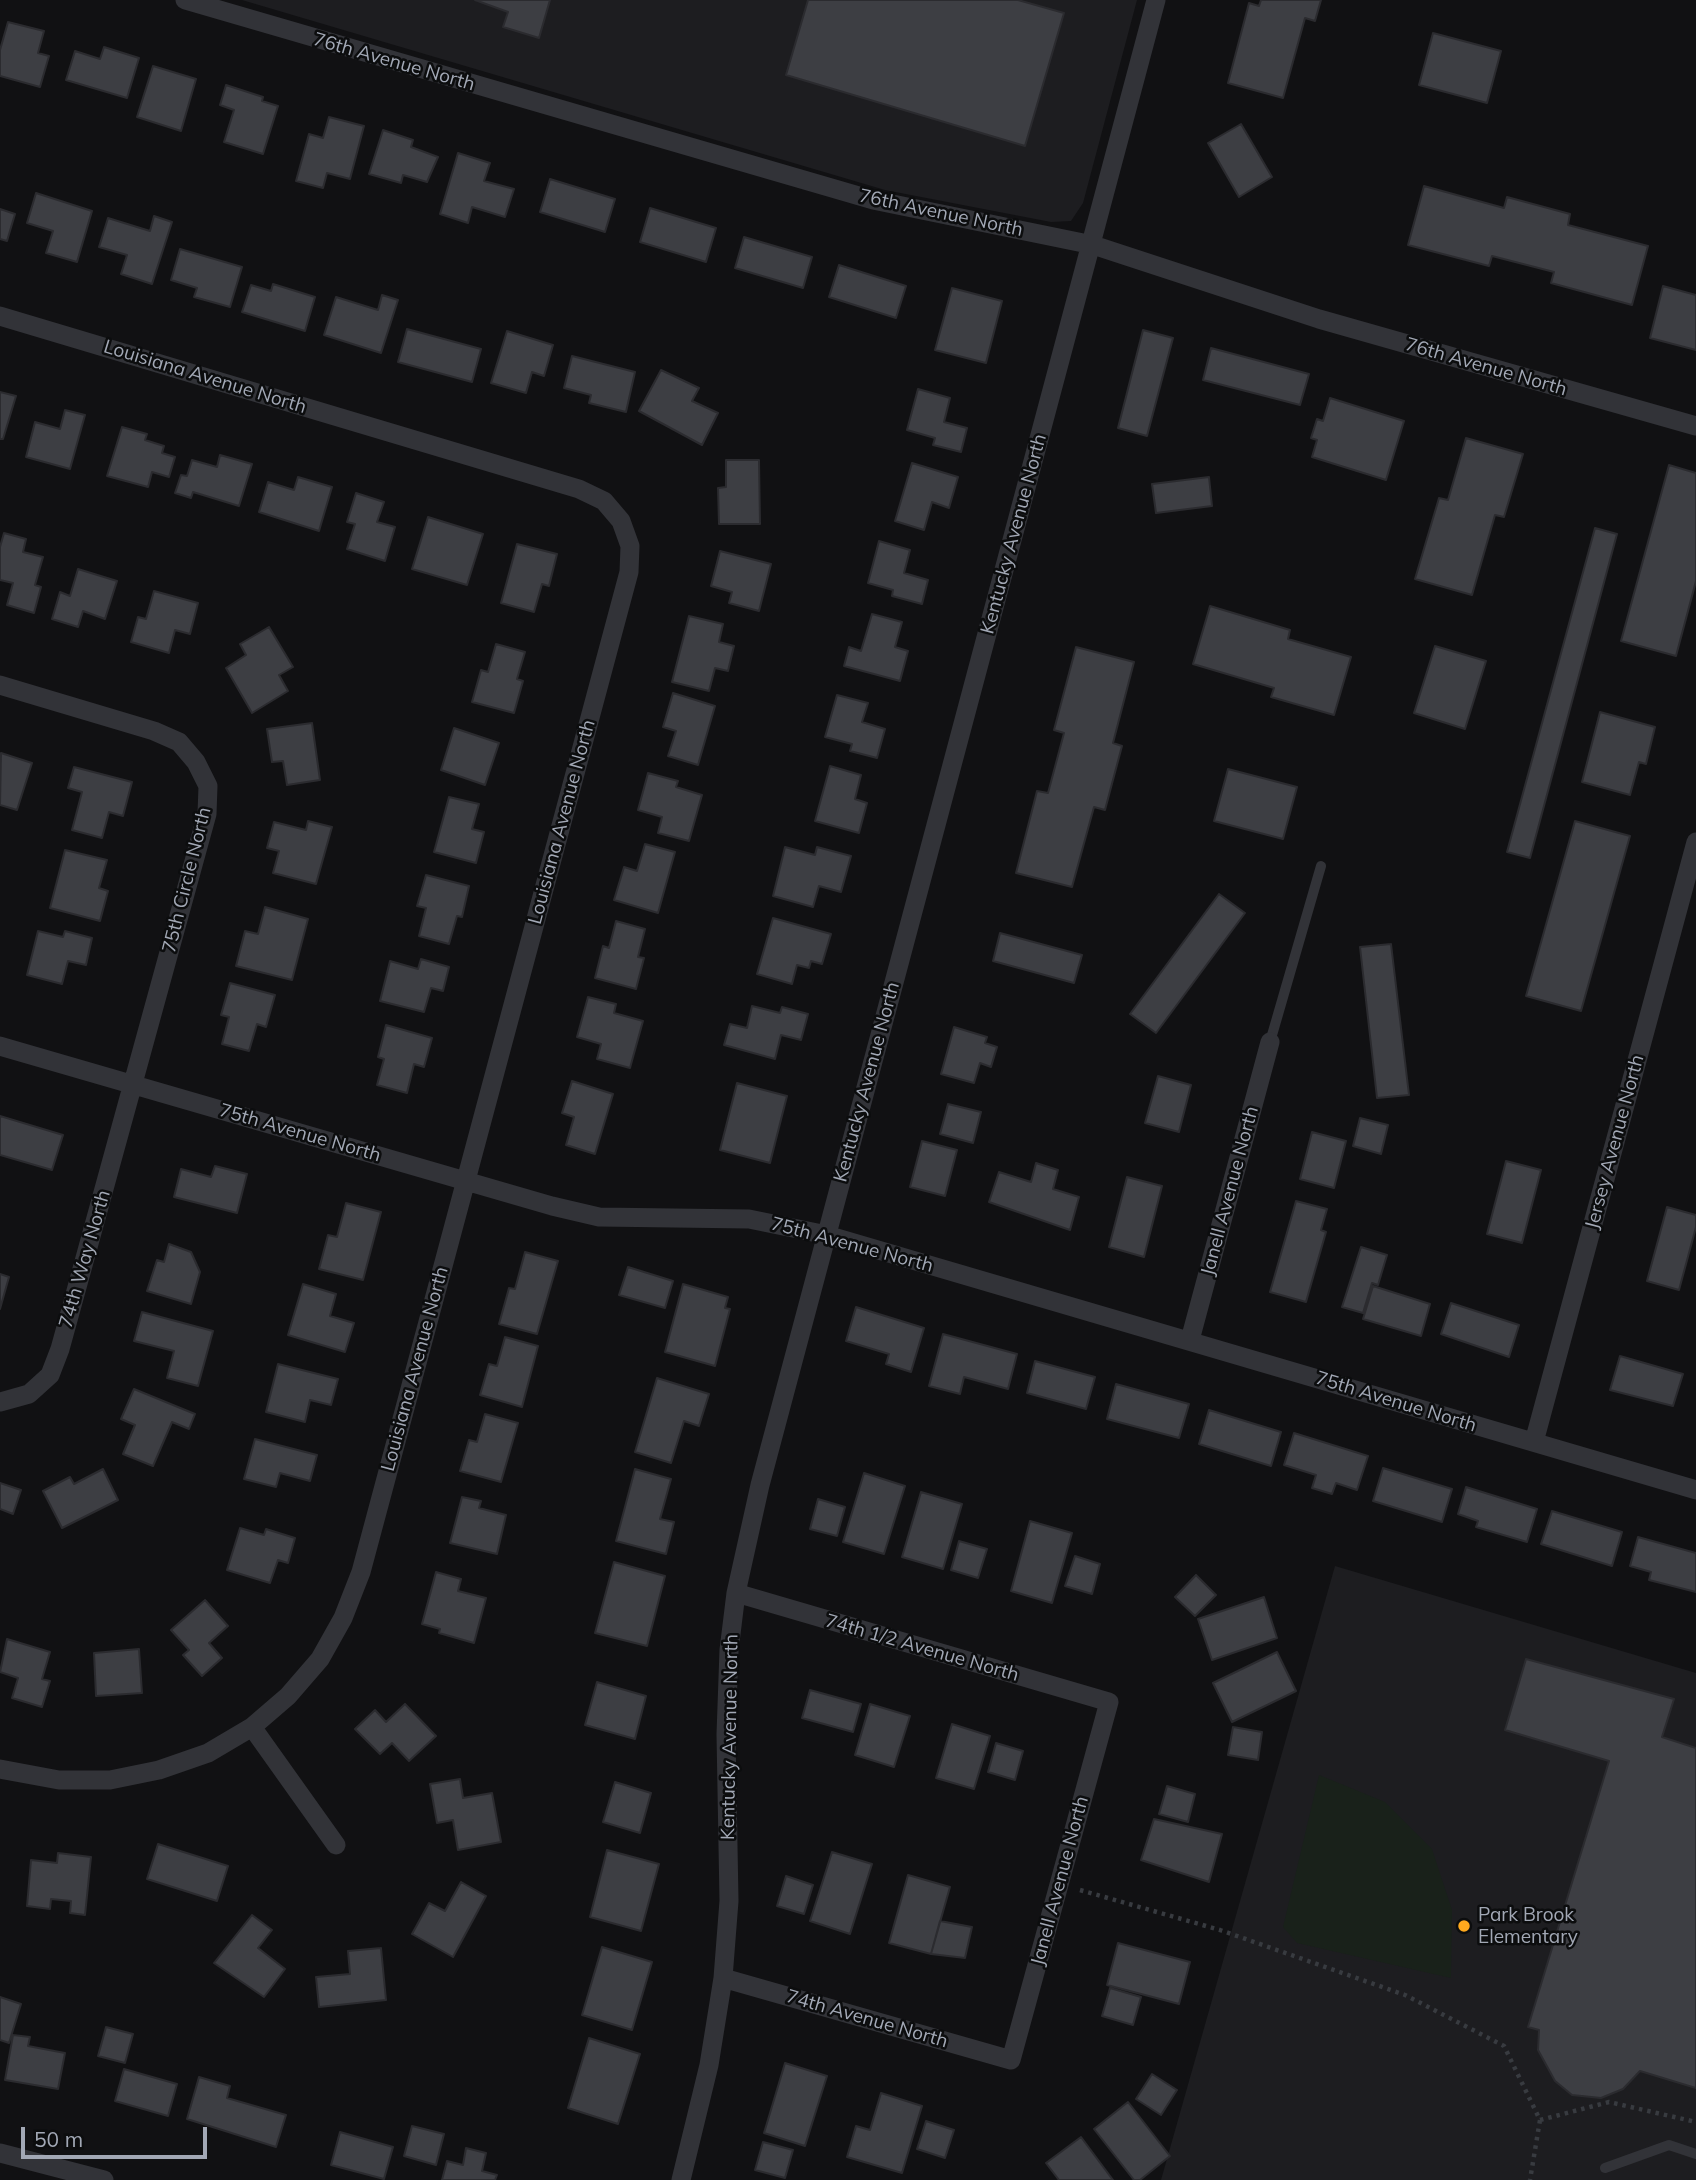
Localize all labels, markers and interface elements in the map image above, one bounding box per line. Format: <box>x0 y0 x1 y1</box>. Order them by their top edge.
street label: 76th Avenue North <box>311 28 477 96</box>
street label: 76th Avenue North <box>857 184 1025 242</box>
street label: 76th Avenue North <box>1403 333 1569 401</box>
street label: Louisiana Avenue North <box>101 335 309 419</box>
street label: Kentucky Avenue North <box>976 431 1052 637</box>
street label: Louisiana Avenue North <box>524 717 600 927</box>
street label: 75th Circle North <box>158 805 216 955</box>
street label: Kentucky Avenue North <box>829 979 905 1185</box>
street label: Jersey Avenue North <box>1581 1052 1649 1232</box>
street label: 75th Avenue North <box>217 1099 383 1167</box>
street label: Janell Avenue North <box>1196 1104 1264 1278</box>
street label: 74th Way North <box>54 1188 116 1330</box>
street label: 75th Avenue North <box>768 1212 936 1278</box>
street label: Louisiana Avenue North <box>377 1264 453 1474</box>
street label: 75th Avenue North <box>1313 1367 1479 1437</box>
street label: 74th 1/2 Avenue North <box>823 1609 1021 1687</box>
street label: Kentucky Avenue North <box>717 1634 743 1840</box>
street label: Janell Avenue North <box>1026 1794 1094 1968</box>
place label: Park Brook Elementary <box>1478 1904 1578 1948</box>
marker: Park Brook Elementary <box>1456 1918 1472 1934</box>
street label: 74th Avenue North <box>784 1985 950 2053</box>
scale bar <box>24 2114 210 2158</box>
text: 50 m <box>34 2126 83 2152</box>

